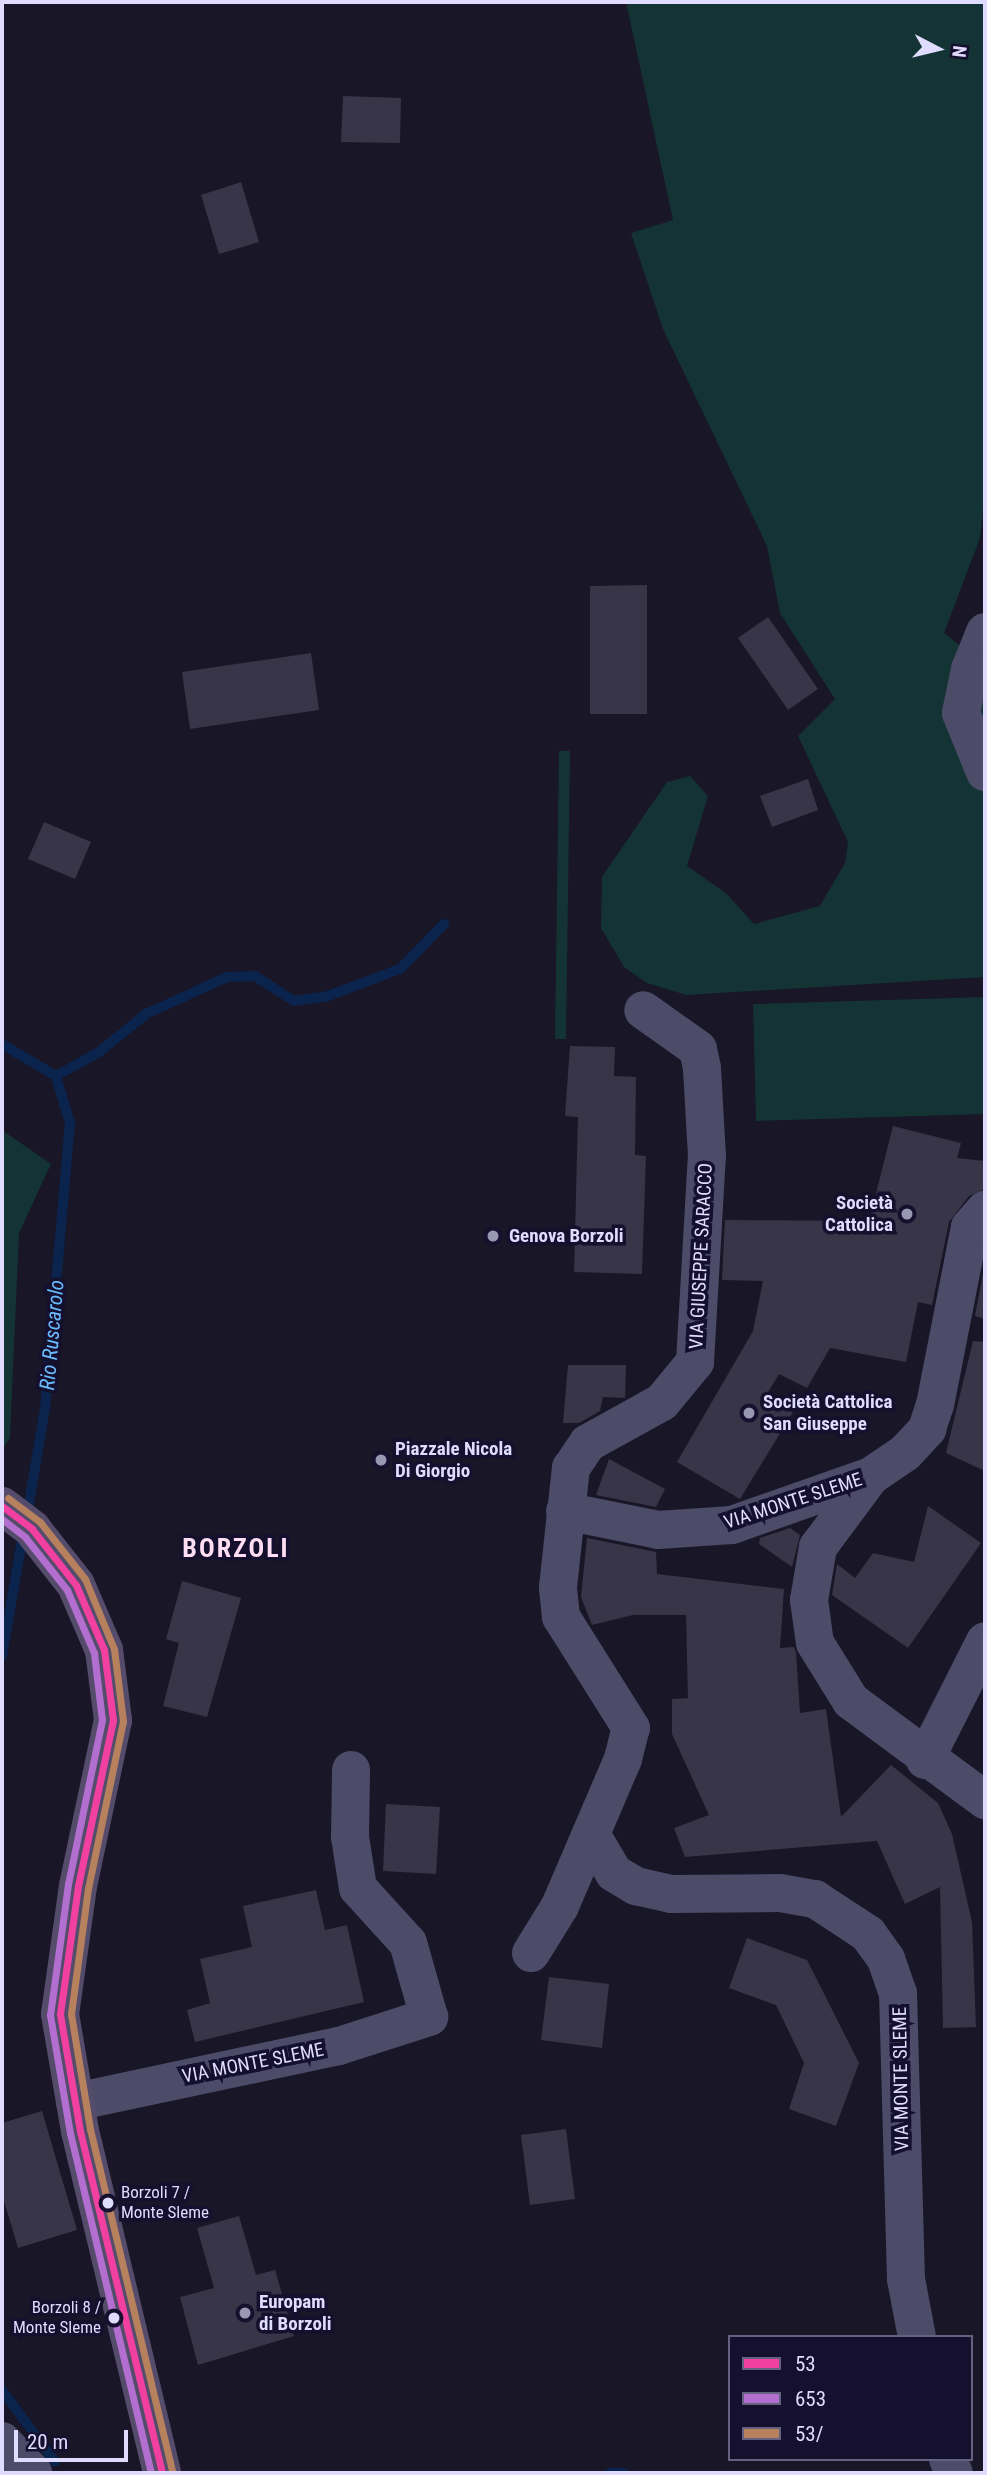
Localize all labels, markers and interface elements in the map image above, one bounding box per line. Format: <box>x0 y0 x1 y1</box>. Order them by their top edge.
north arrow <box>903 14 973 84</box>
text: N <box>947 44 971 59</box>
street label: VIA GIUSEPPE SARACCO <box>685 1162 717 1350</box>
place label: Società Cattolica <box>825 1192 893 1236</box>
marker: Società Cattolica <box>899 1206 915 1222</box>
place label: Genova Borzoli <box>509 1225 623 1247</box>
marker: Genova Borzoli <box>483 1226 503 1246</box>
water label: Rio Ruscarolo <box>35 1279 69 1391</box>
place label: Società Cattolica San Giuseppe <box>763 1391 892 1435</box>
marker: Società Cattolica San Giuseppe <box>741 1405 757 1421</box>
place label: Piazzale Nicola Di Giorgio <box>395 1438 512 1482</box>
marker: Piazzale Nicola Di Giorgio <box>373 1452 389 1468</box>
street label: VIA MONTE SLEME <box>721 1468 865 1534</box>
district label: BORZOLI <box>183 1533 289 1565</box>
street label: VIA MONTE SLEME <box>888 2007 914 2151</box>
street label: VIA MONTE SLEME <box>180 2038 326 2088</box>
place label: Borzoli 7 / Monte Sleme <box>121 2183 209 2223</box>
marker: Borzoli 7 / Monte Sleme <box>101 2196 115 2210</box>
place label: Europam di Borzoli <box>259 2291 331 2335</box>
place label: Borzoli 8 / Monte Sleme <box>13 2298 101 2338</box>
marker: Europam di Borzoli <box>237 2305 253 2321</box>
marker: Borzoli 8 / Monte Sleme <box>107 2311 121 2325</box>
legend <box>728 2335 973 2461</box>
text: 53 <box>795 2352 816 2376</box>
text: 653 <box>795 2387 826 2411</box>
scale bar <box>18 2416 131 2460</box>
text: 53/ <box>795 2422 824 2446</box>
text: 20 m <box>27 2430 68 2454</box>

